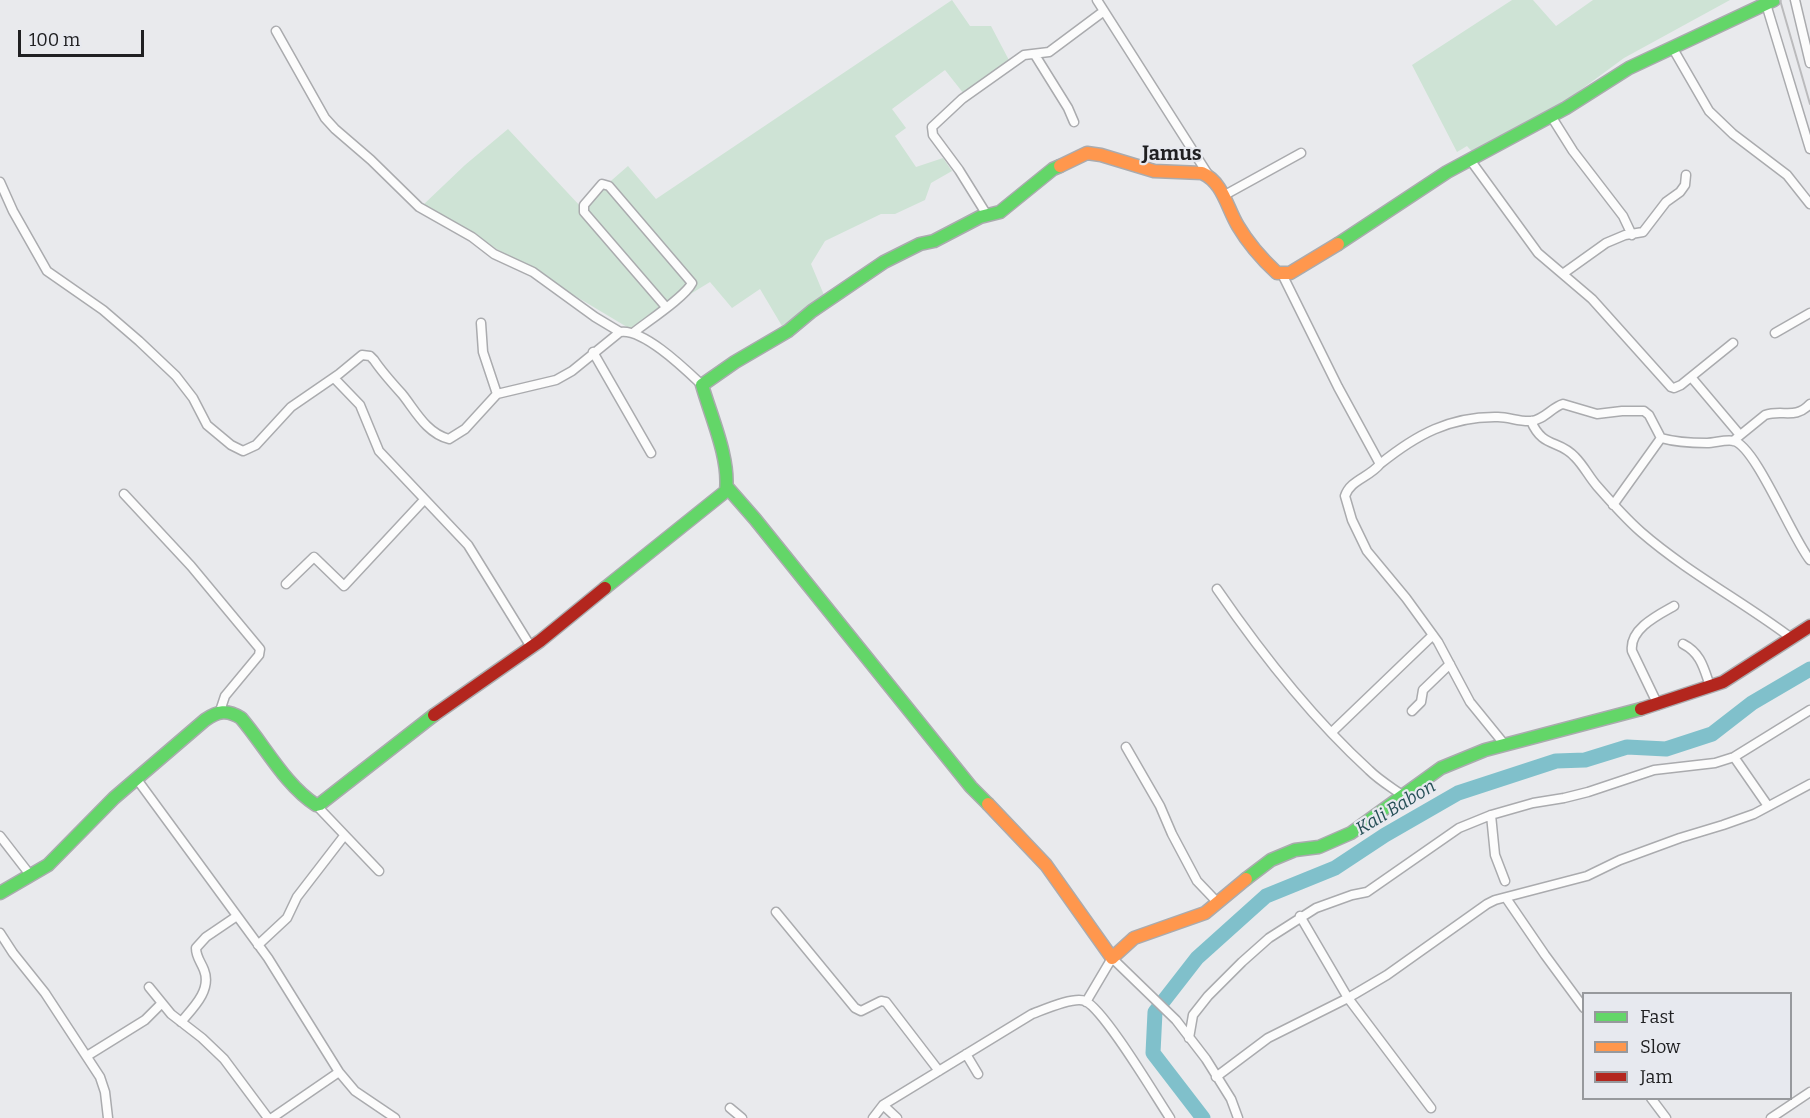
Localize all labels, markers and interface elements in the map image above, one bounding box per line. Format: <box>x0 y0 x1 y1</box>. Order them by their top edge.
scale bar <box>21 18 147 56</box>
text: 100 m <box>29 29 80 51</box>
district label: Jamus <box>1142 142 1202 166</box>
water label: Kali Babon <box>1352 776 1440 840</box>
legend <box>1582 992 1792 1100</box>
text: Fast <box>1640 1006 1675 1028</box>
text: Slow <box>1640 1036 1680 1058</box>
text: Jam <box>1640 1066 1673 1088</box>

